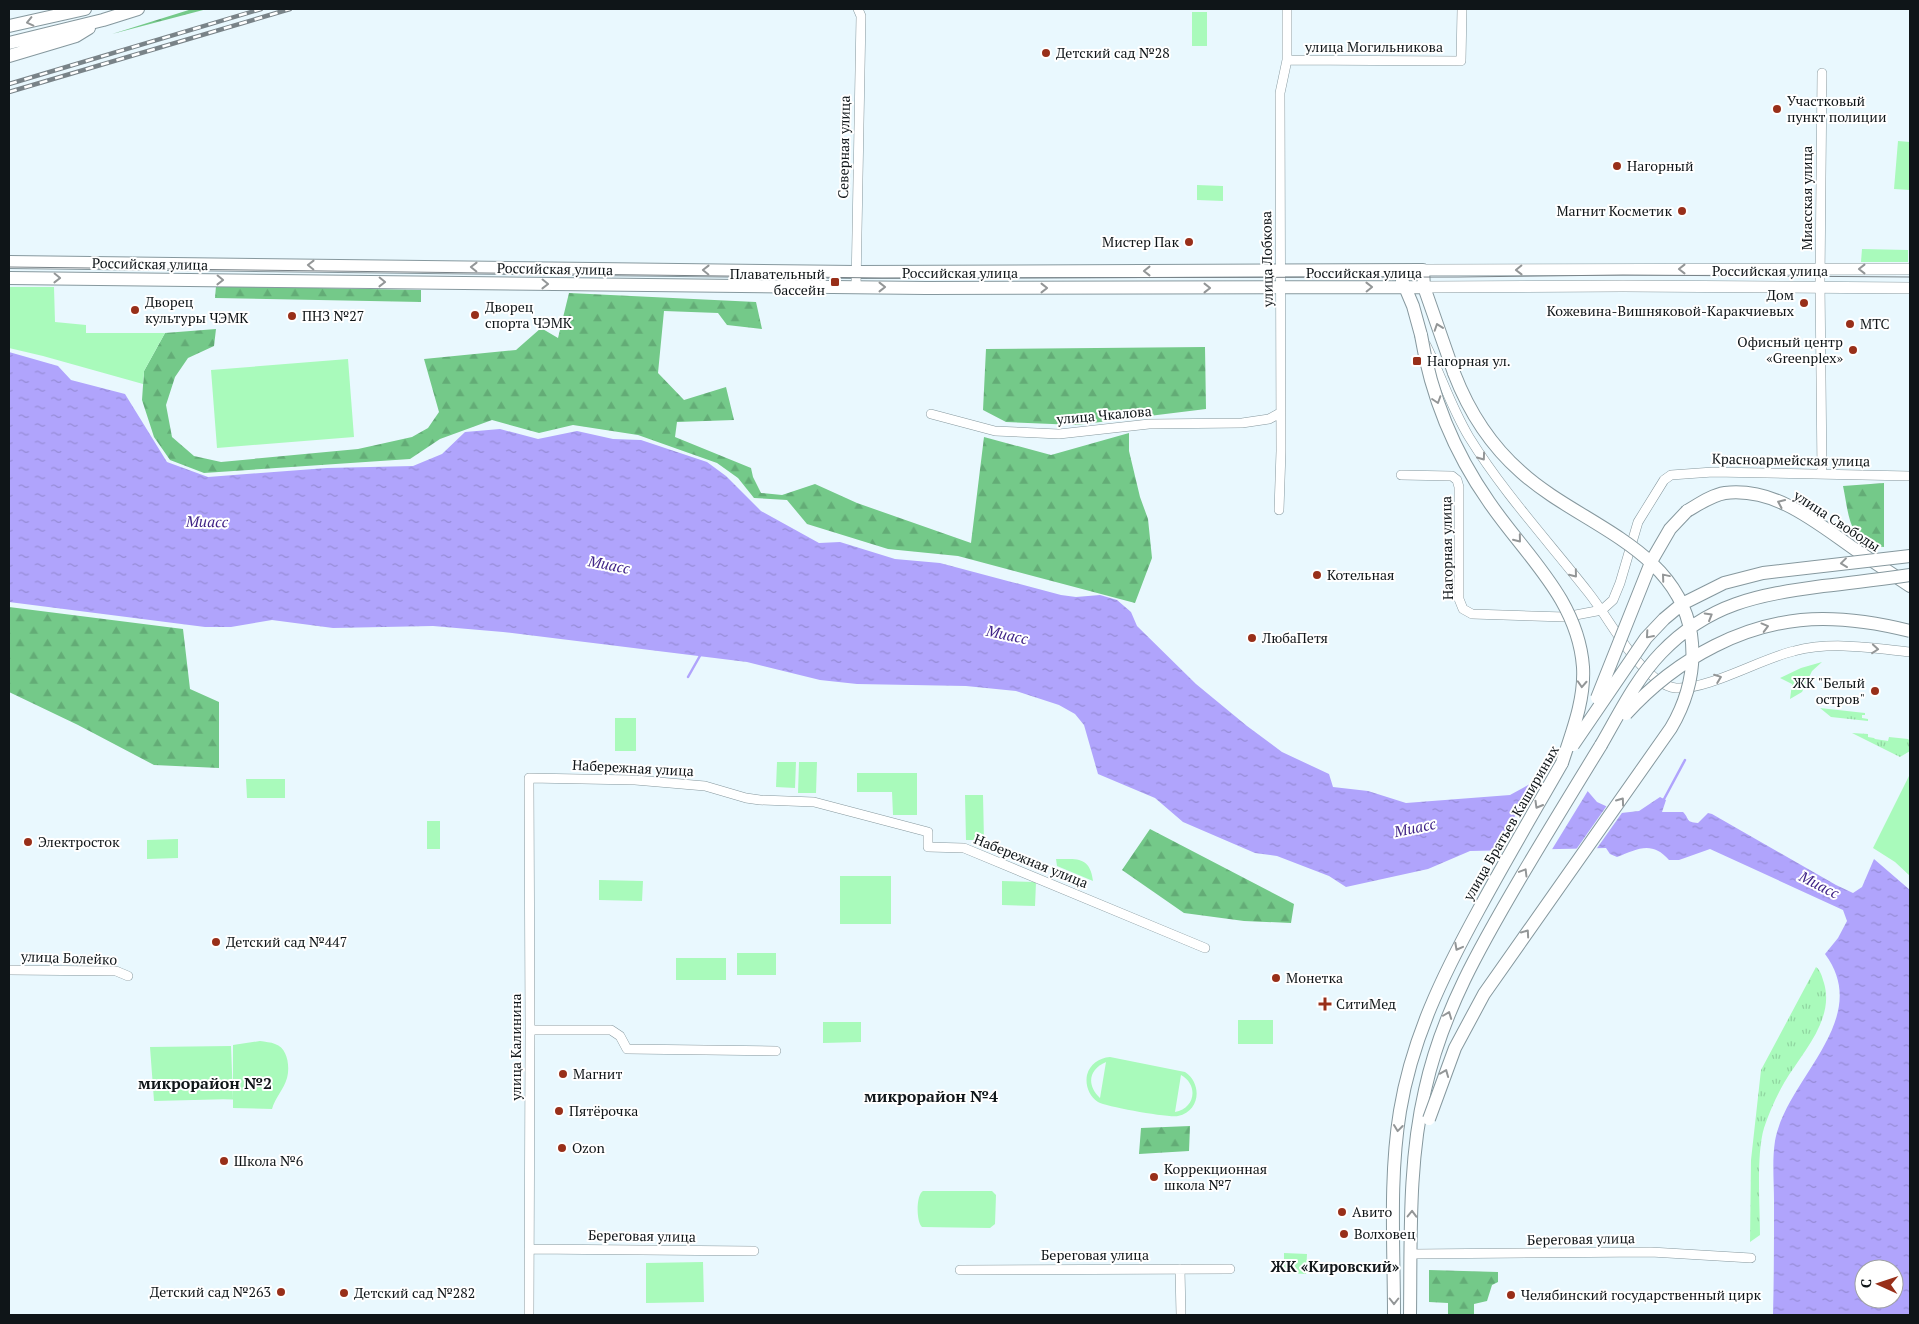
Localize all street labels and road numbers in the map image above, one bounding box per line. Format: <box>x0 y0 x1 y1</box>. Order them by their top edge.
street label: улица Могильникова <box>1304 37 1443 56</box>
street label: Северная улица <box>833 95 854 199</box>
street label: Миасская улица <box>1797 146 1816 250</box>
street label: улица Лобкова <box>1256 211 1277 308</box>
street label: Российская улица <box>92 253 208 274</box>
street label: Российская улица <box>497 258 613 279</box>
street label: Российская улица <box>1712 261 1828 280</box>
street label: Российская улица <box>902 263 1018 282</box>
street label: Российская улица <box>1306 263 1422 282</box>
street label: улица Чкалова <box>1055 401 1152 428</box>
street label: Красноармейская улица <box>1712 449 1870 470</box>
street label: улица Свободы <box>1789 485 1884 556</box>
street label: Нагорная улица <box>1436 496 1457 600</box>
street label: улица Братьев Кашириных <box>1458 741 1563 905</box>
street label: Набережная улица <box>572 755 694 780</box>
street label: Набережная улица <box>971 829 1091 892</box>
street label: улица Болейко <box>20 946 118 969</box>
street label: улица Калинина <box>506 993 525 1102</box>
street label: Береговая улица <box>588 1225 696 1246</box>
street label: Береговая улица <box>1527 1228 1635 1249</box>
street label: Береговая улица <box>1041 1245 1149 1264</box>

